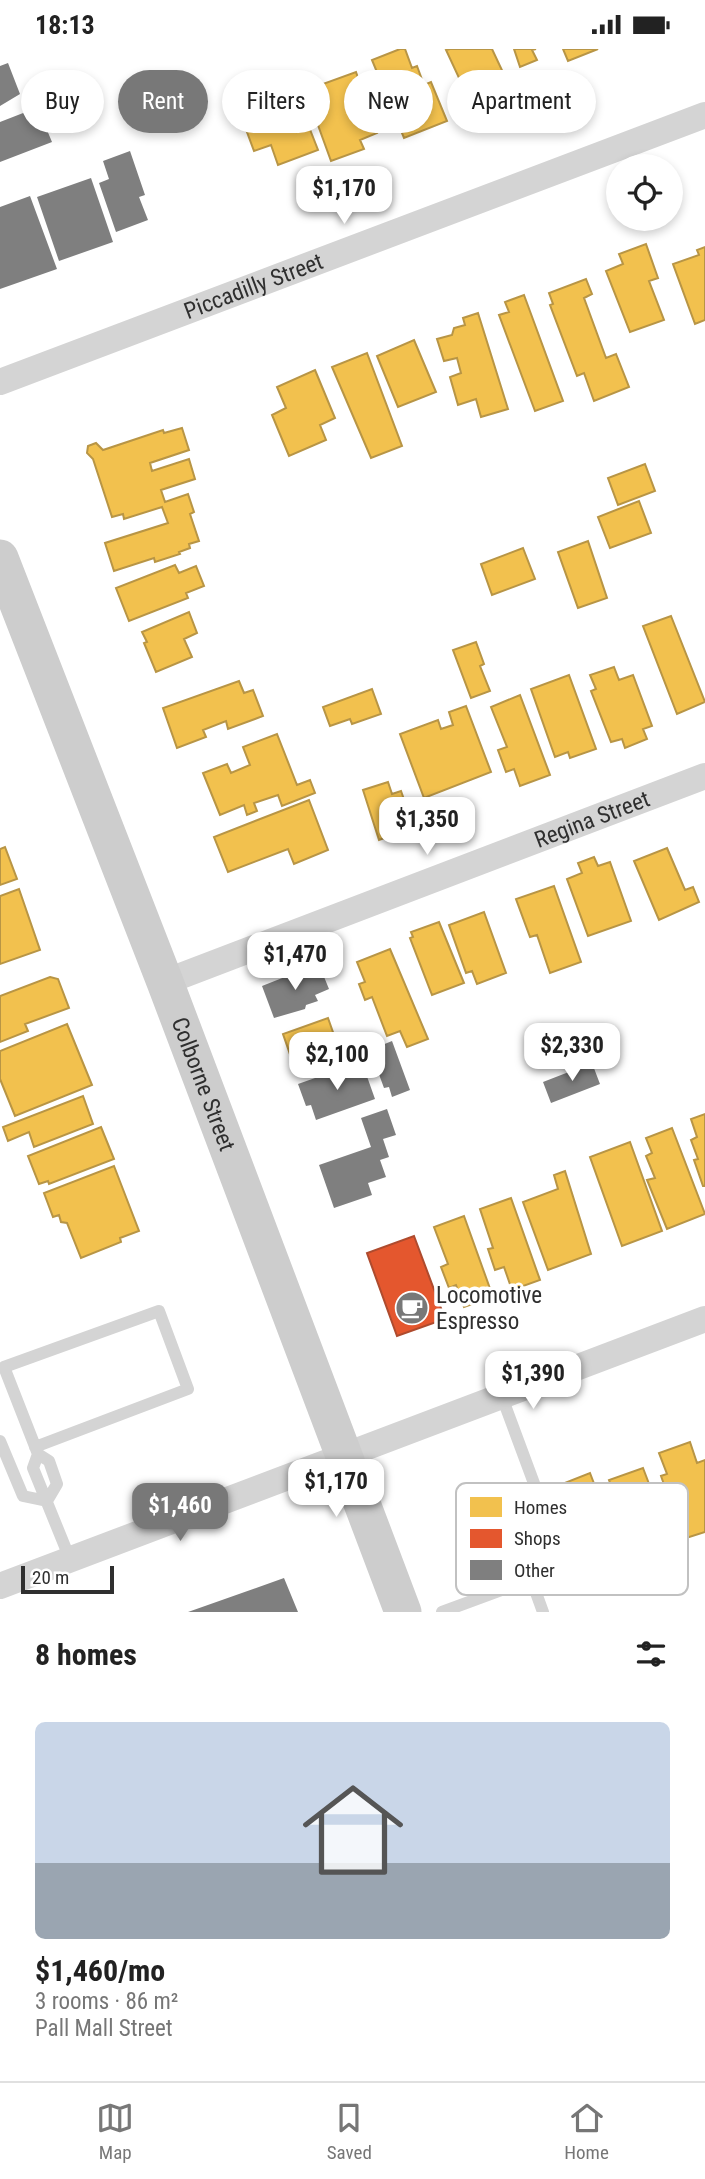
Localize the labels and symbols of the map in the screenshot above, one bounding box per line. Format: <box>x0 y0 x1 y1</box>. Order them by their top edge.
pin: $1,170 <box>287 167 401 226</box>
street label: Piccadilly Street <box>180 248 327 325</box>
street label: Regina Street <box>531 785 654 854</box>
pin: $1,350 <box>370 797 484 857</box>
pin: $1,470 <box>238 933 352 992</box>
street label: Colborne Street <box>166 1013 241 1155</box>
pin: $2,330 <box>515 1023 629 1083</box>
pin: $2,100 <box>280 1033 394 1092</box>
place label: Locomotive Espresso <box>436 1282 542 1335</box>
cafe icon: Locomotive Espresso <box>393 1289 431 1327</box>
pin: $1,390 <box>476 1351 590 1411</box>
pin: $1,170 <box>279 1459 393 1519</box>
pin: $1,460 <box>123 1483 237 1543</box>
legend <box>456 1483 688 1595</box>
text: Homes <box>514 1496 567 1519</box>
text: Shops <box>514 1527 561 1550</box>
text: Other <box>514 1559 555 1582</box>
scale bar <box>21 1563 114 1595</box>

